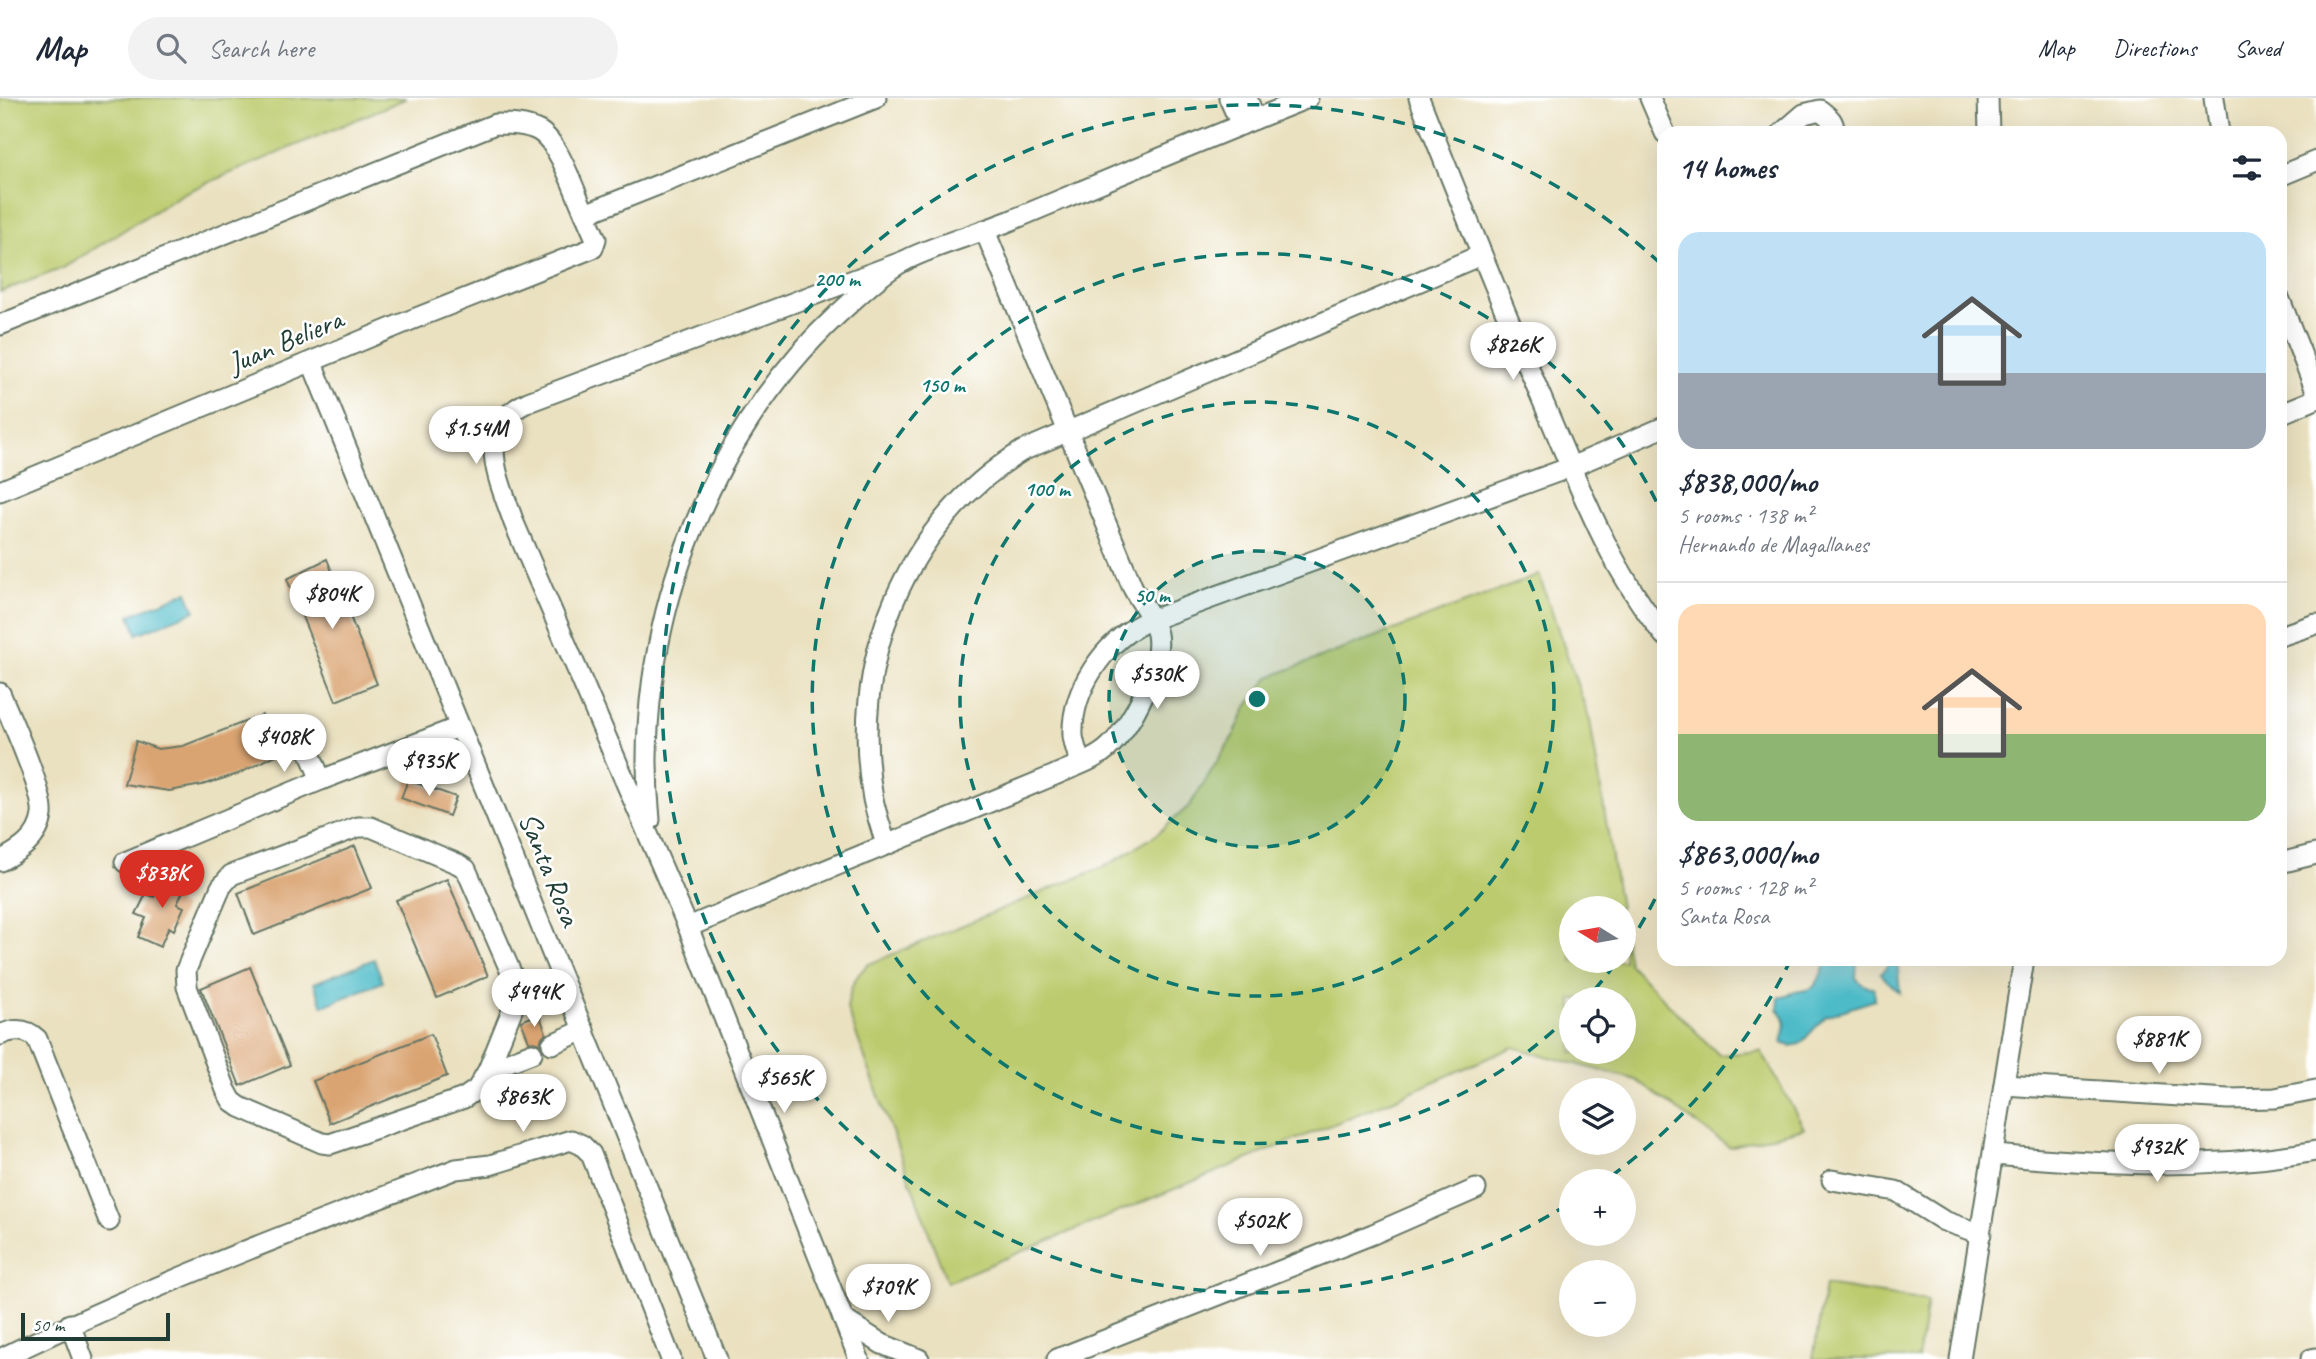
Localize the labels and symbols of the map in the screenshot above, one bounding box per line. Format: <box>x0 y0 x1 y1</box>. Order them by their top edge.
text: 200 m <box>814 266 862 292</box>
street label: Juan Beliera <box>220 299 351 383</box>
pin: $826K <box>1464 322 1562 382</box>
text: 150 m <box>919 372 967 398</box>
pin: $1.54M <box>419 406 533 466</box>
text: 100 m <box>1024 476 1072 502</box>
pin: $804K <box>283 572 381 631</box>
text: 50 m <box>1134 582 1172 608</box>
pin: $530K <box>1108 652 1206 711</box>
centre of rings <box>1245 687 1269 711</box>
pin: $408K <box>235 714 333 774</box>
pin: $935K <box>380 738 478 798</box>
street label: Santa Rosa <box>510 807 591 933</box>
pin: $838K <box>113 850 211 910</box>
north arrow <box>1559 896 1636 973</box>
pin: $494K <box>485 970 583 1029</box>
pin: $881K <box>2110 1016 2208 1076</box>
pin: $565K <box>735 1056 833 1115</box>
pin: $863K <box>474 1074 572 1134</box>
pin: $932K <box>2108 1124 2206 1184</box>
pin: $502K <box>1211 1198 1309 1258</box>
pin: $709K <box>839 1264 937 1324</box>
scale bar <box>21 1310 170 1342</box>

